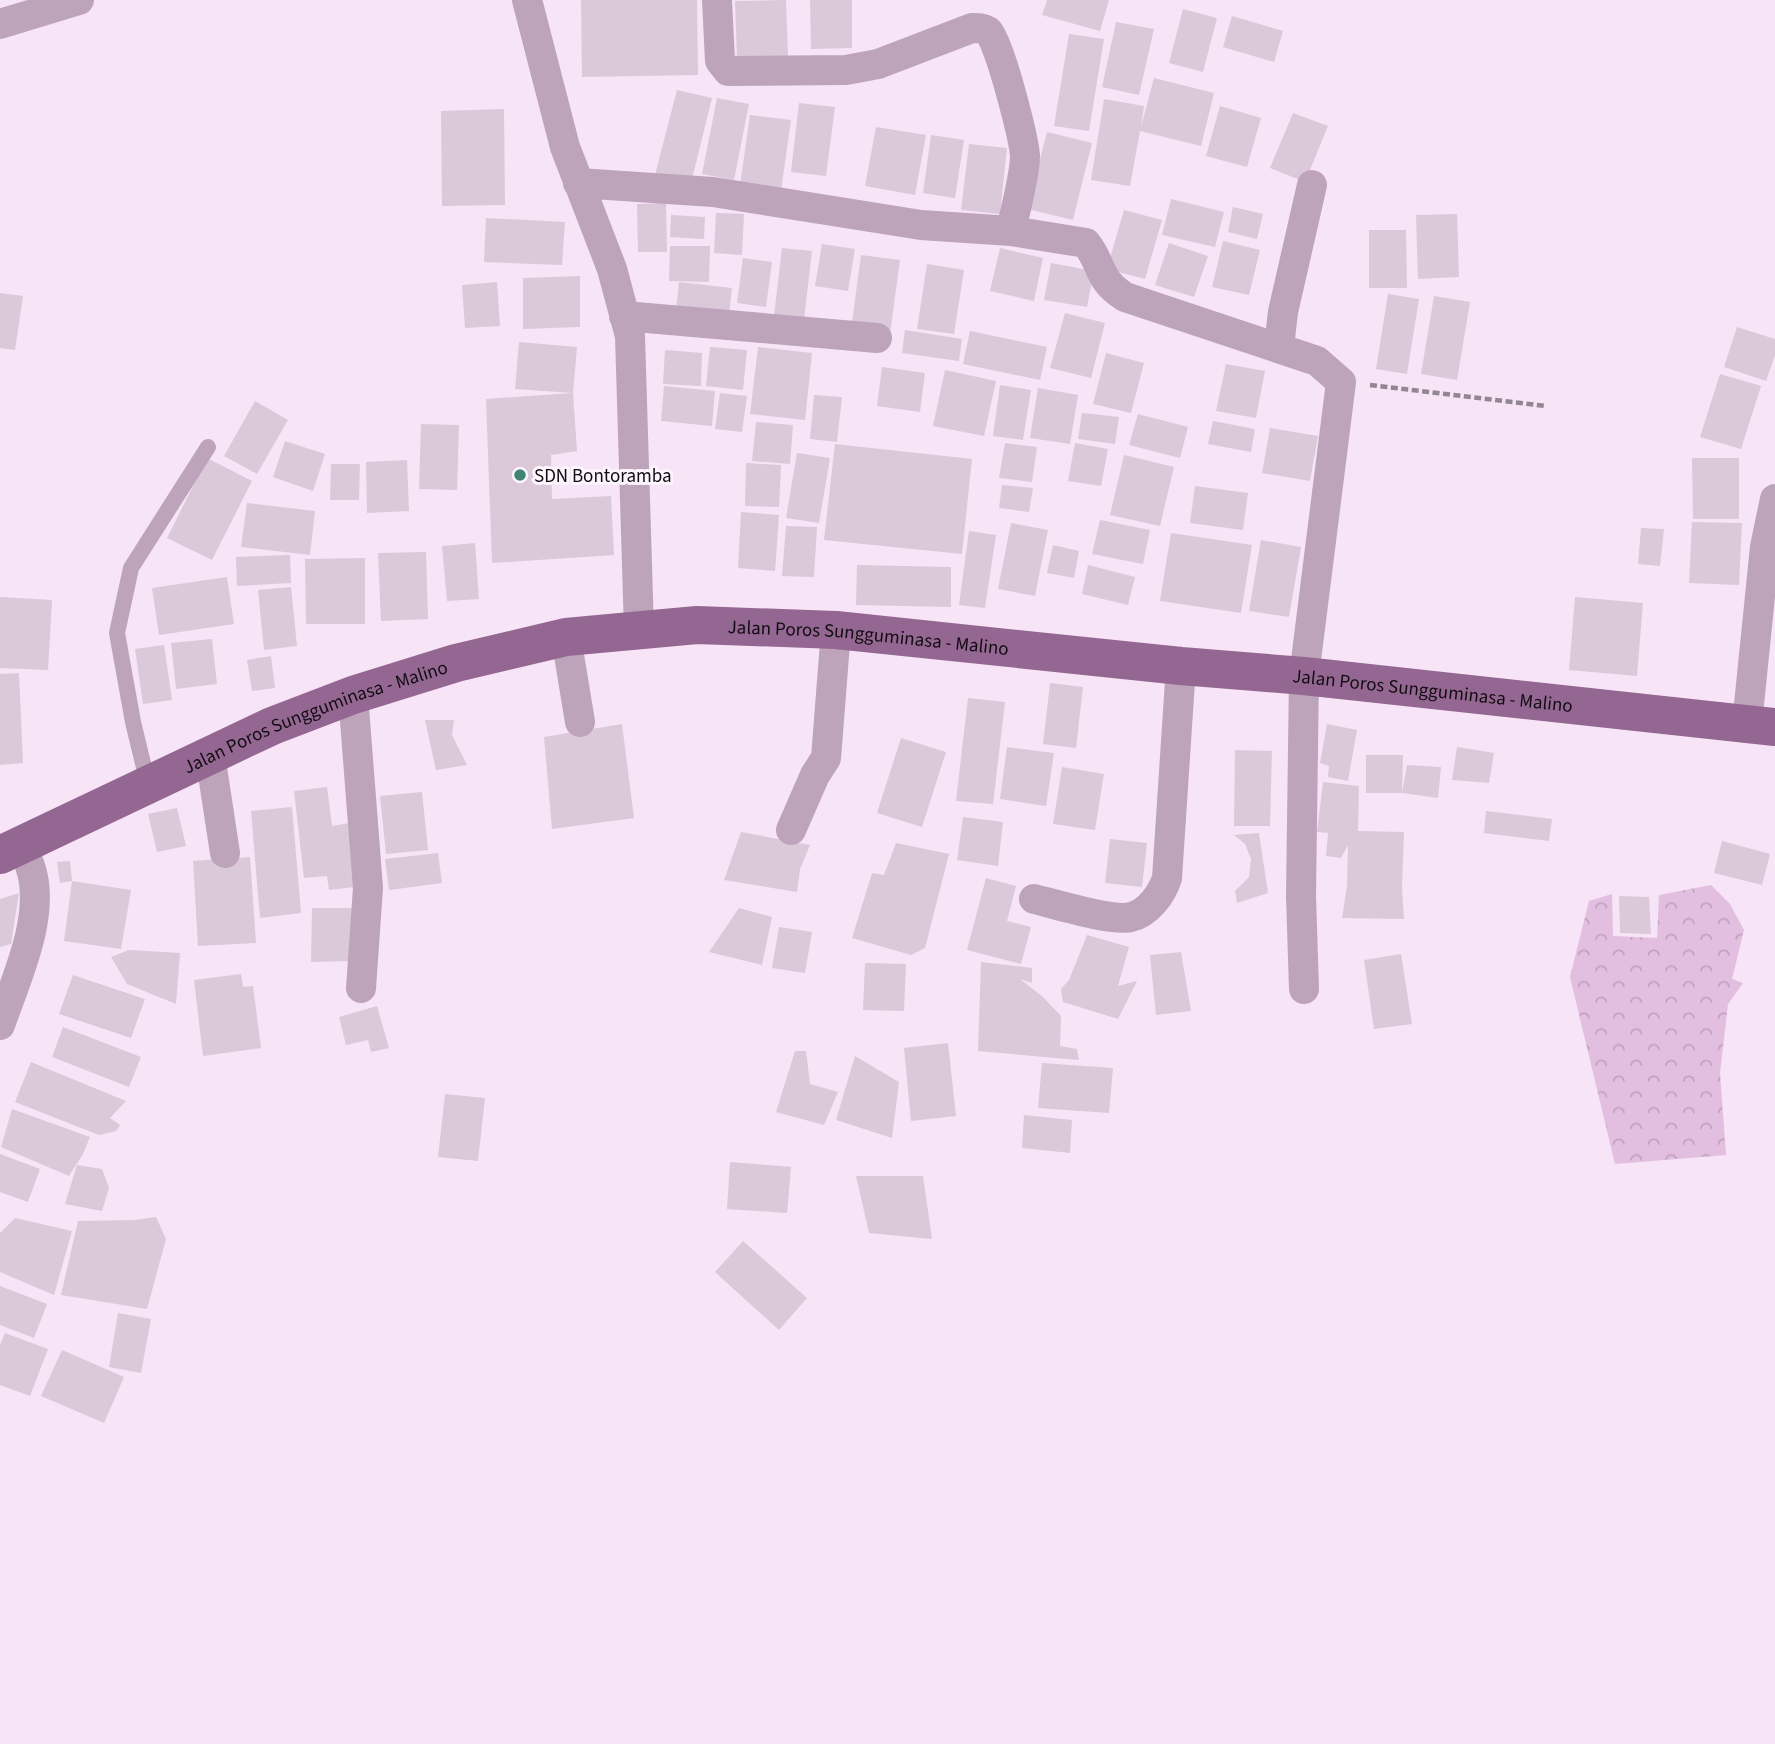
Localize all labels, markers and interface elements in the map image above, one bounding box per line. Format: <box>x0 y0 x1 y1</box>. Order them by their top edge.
place label: SDN Bontoramba <box>534 463 672 490</box>
marker: SDN Bontoramba <box>512 467 528 483</box>
street label: Jalan Poros Sungguminasa - Malino <box>727 614 1010 663</box>
street label: Jalan Poros Sungguminasa - Malino <box>179 654 451 781</box>
street label: Jalan Poros Sungguminasa - Malino <box>1291 663 1574 720</box>

